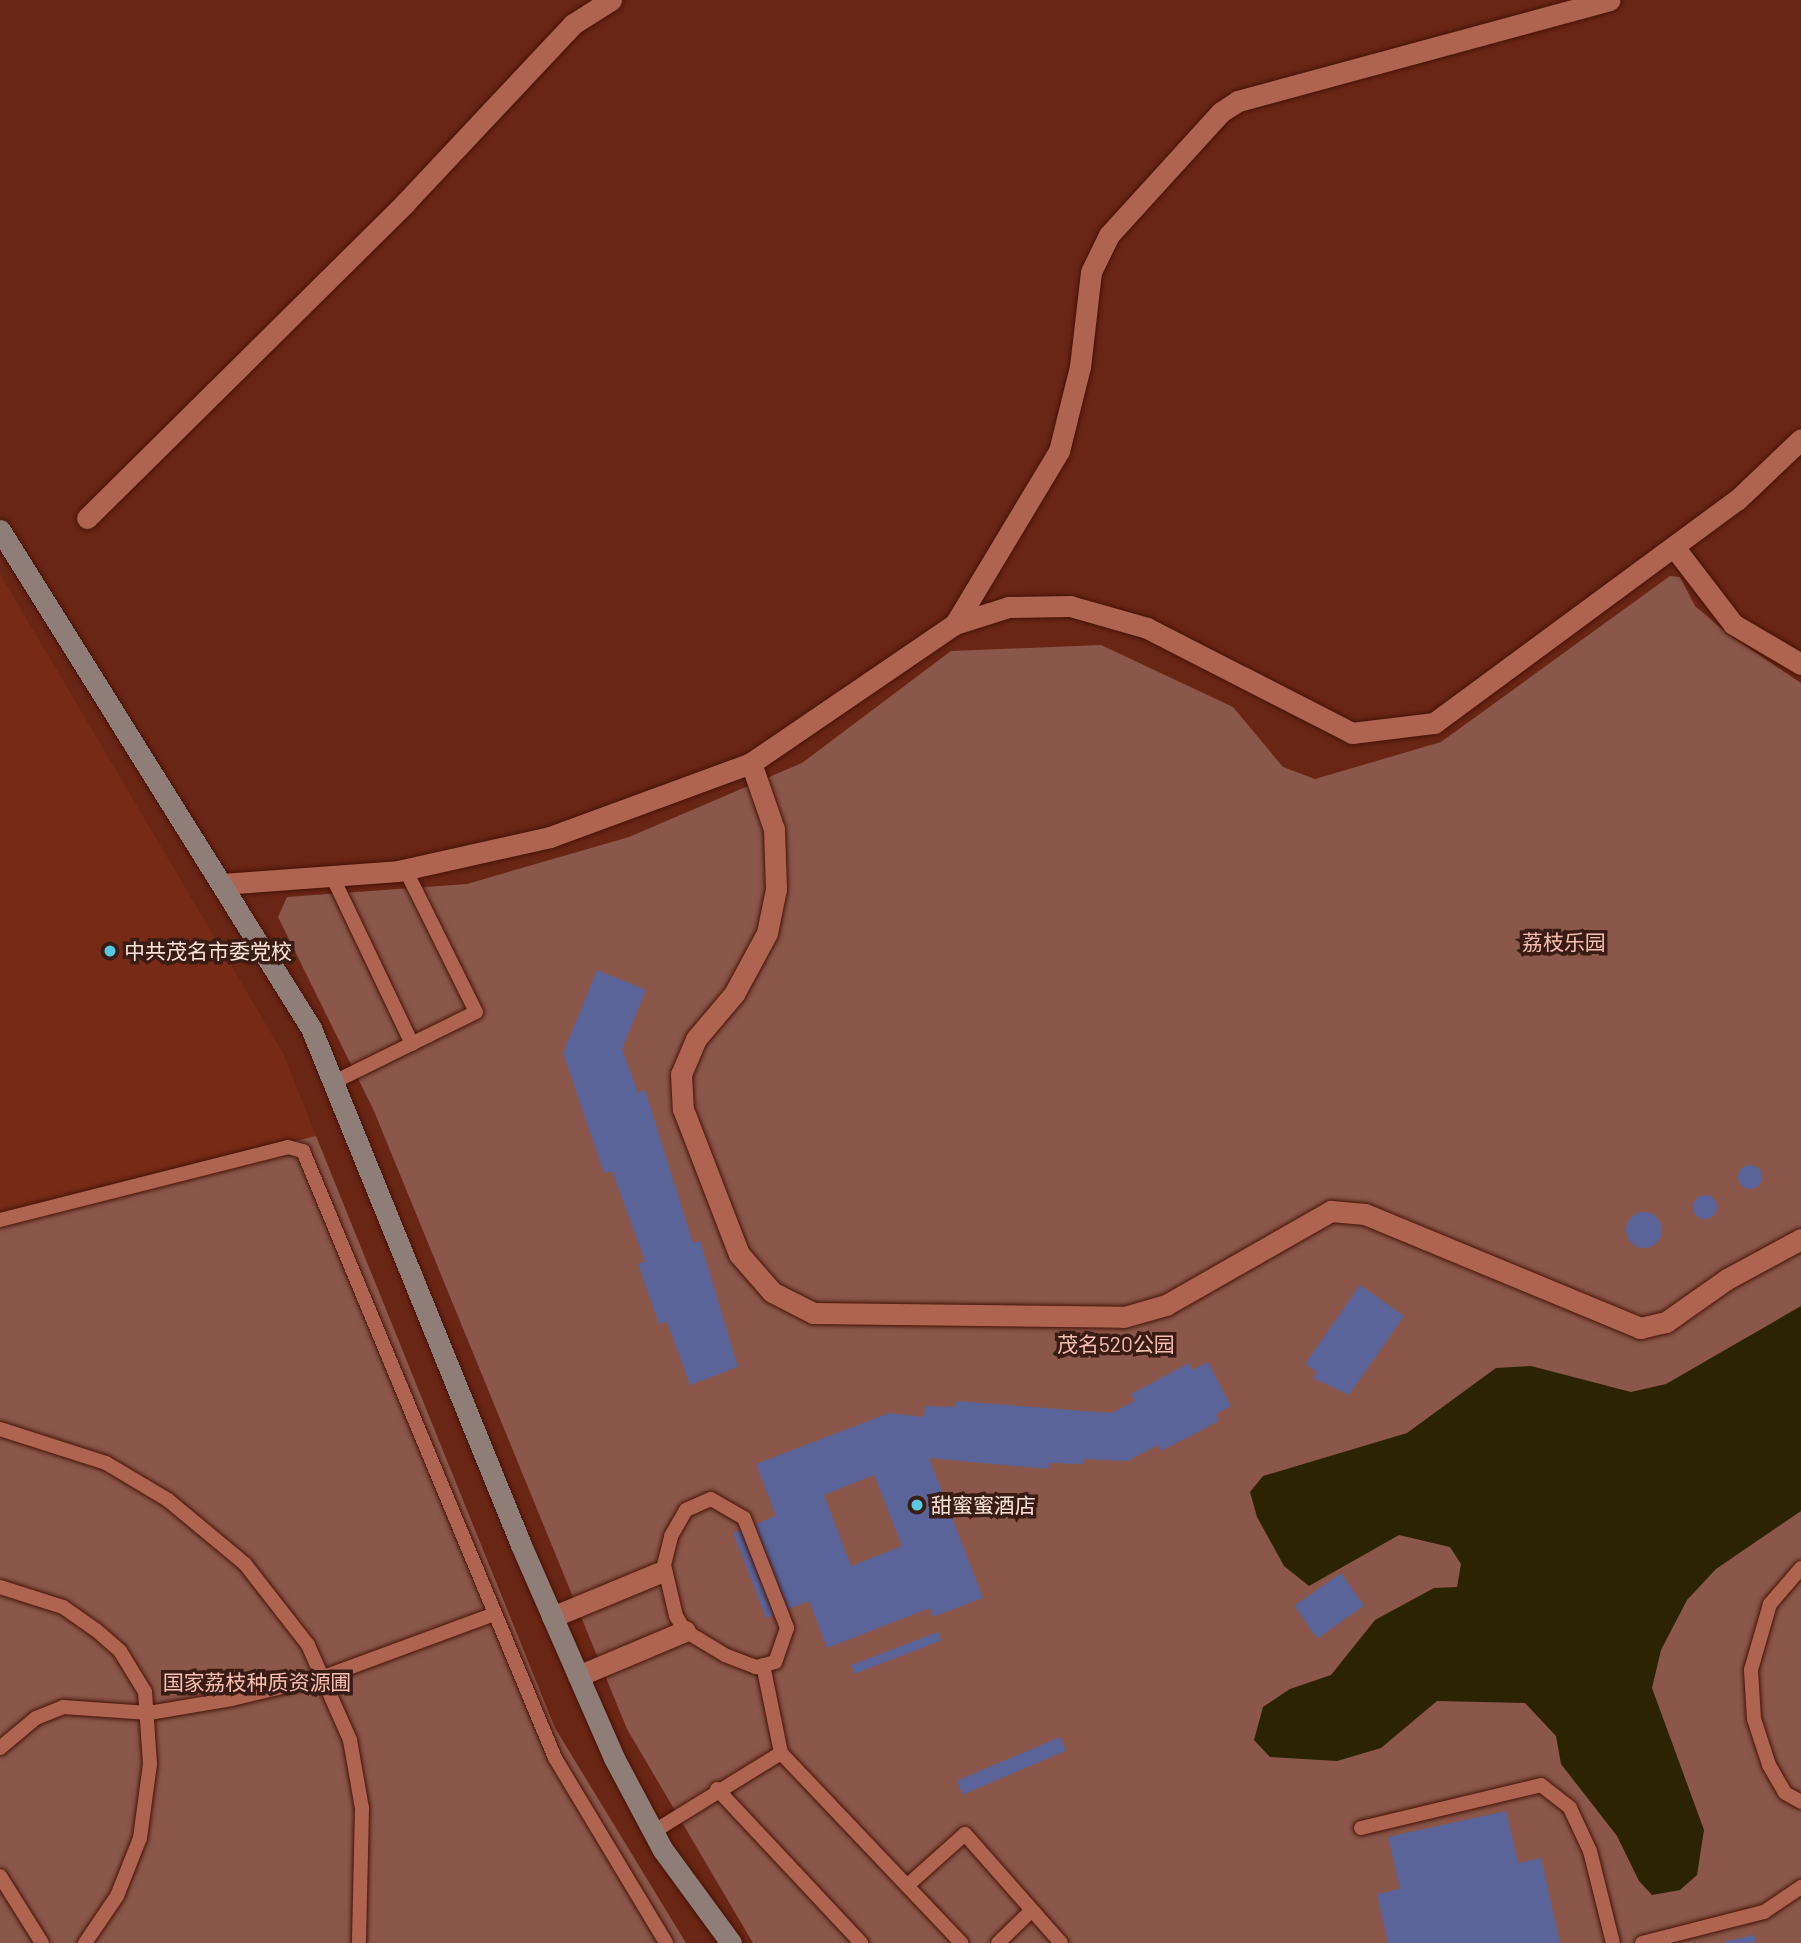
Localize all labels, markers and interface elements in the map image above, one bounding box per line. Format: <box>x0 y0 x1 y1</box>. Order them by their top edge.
park label: 荔枝乐园 <box>1522 929 1606 955</box>
place label: 中共茂名市委党校 <box>124 938 292 964</box>
marker: 中共茂名市委党校 <box>102 943 118 959</box>
park label: 茂名520公园 <box>1057 1331 1175 1357</box>
place label: 甜蜜蜜酒店 <box>931 1492 1036 1518</box>
marker: 甜蜜蜜酒店 <box>909 1497 925 1513</box>
park label: 国家荔枝种质资源圃 <box>163 1669 351 1695</box>

